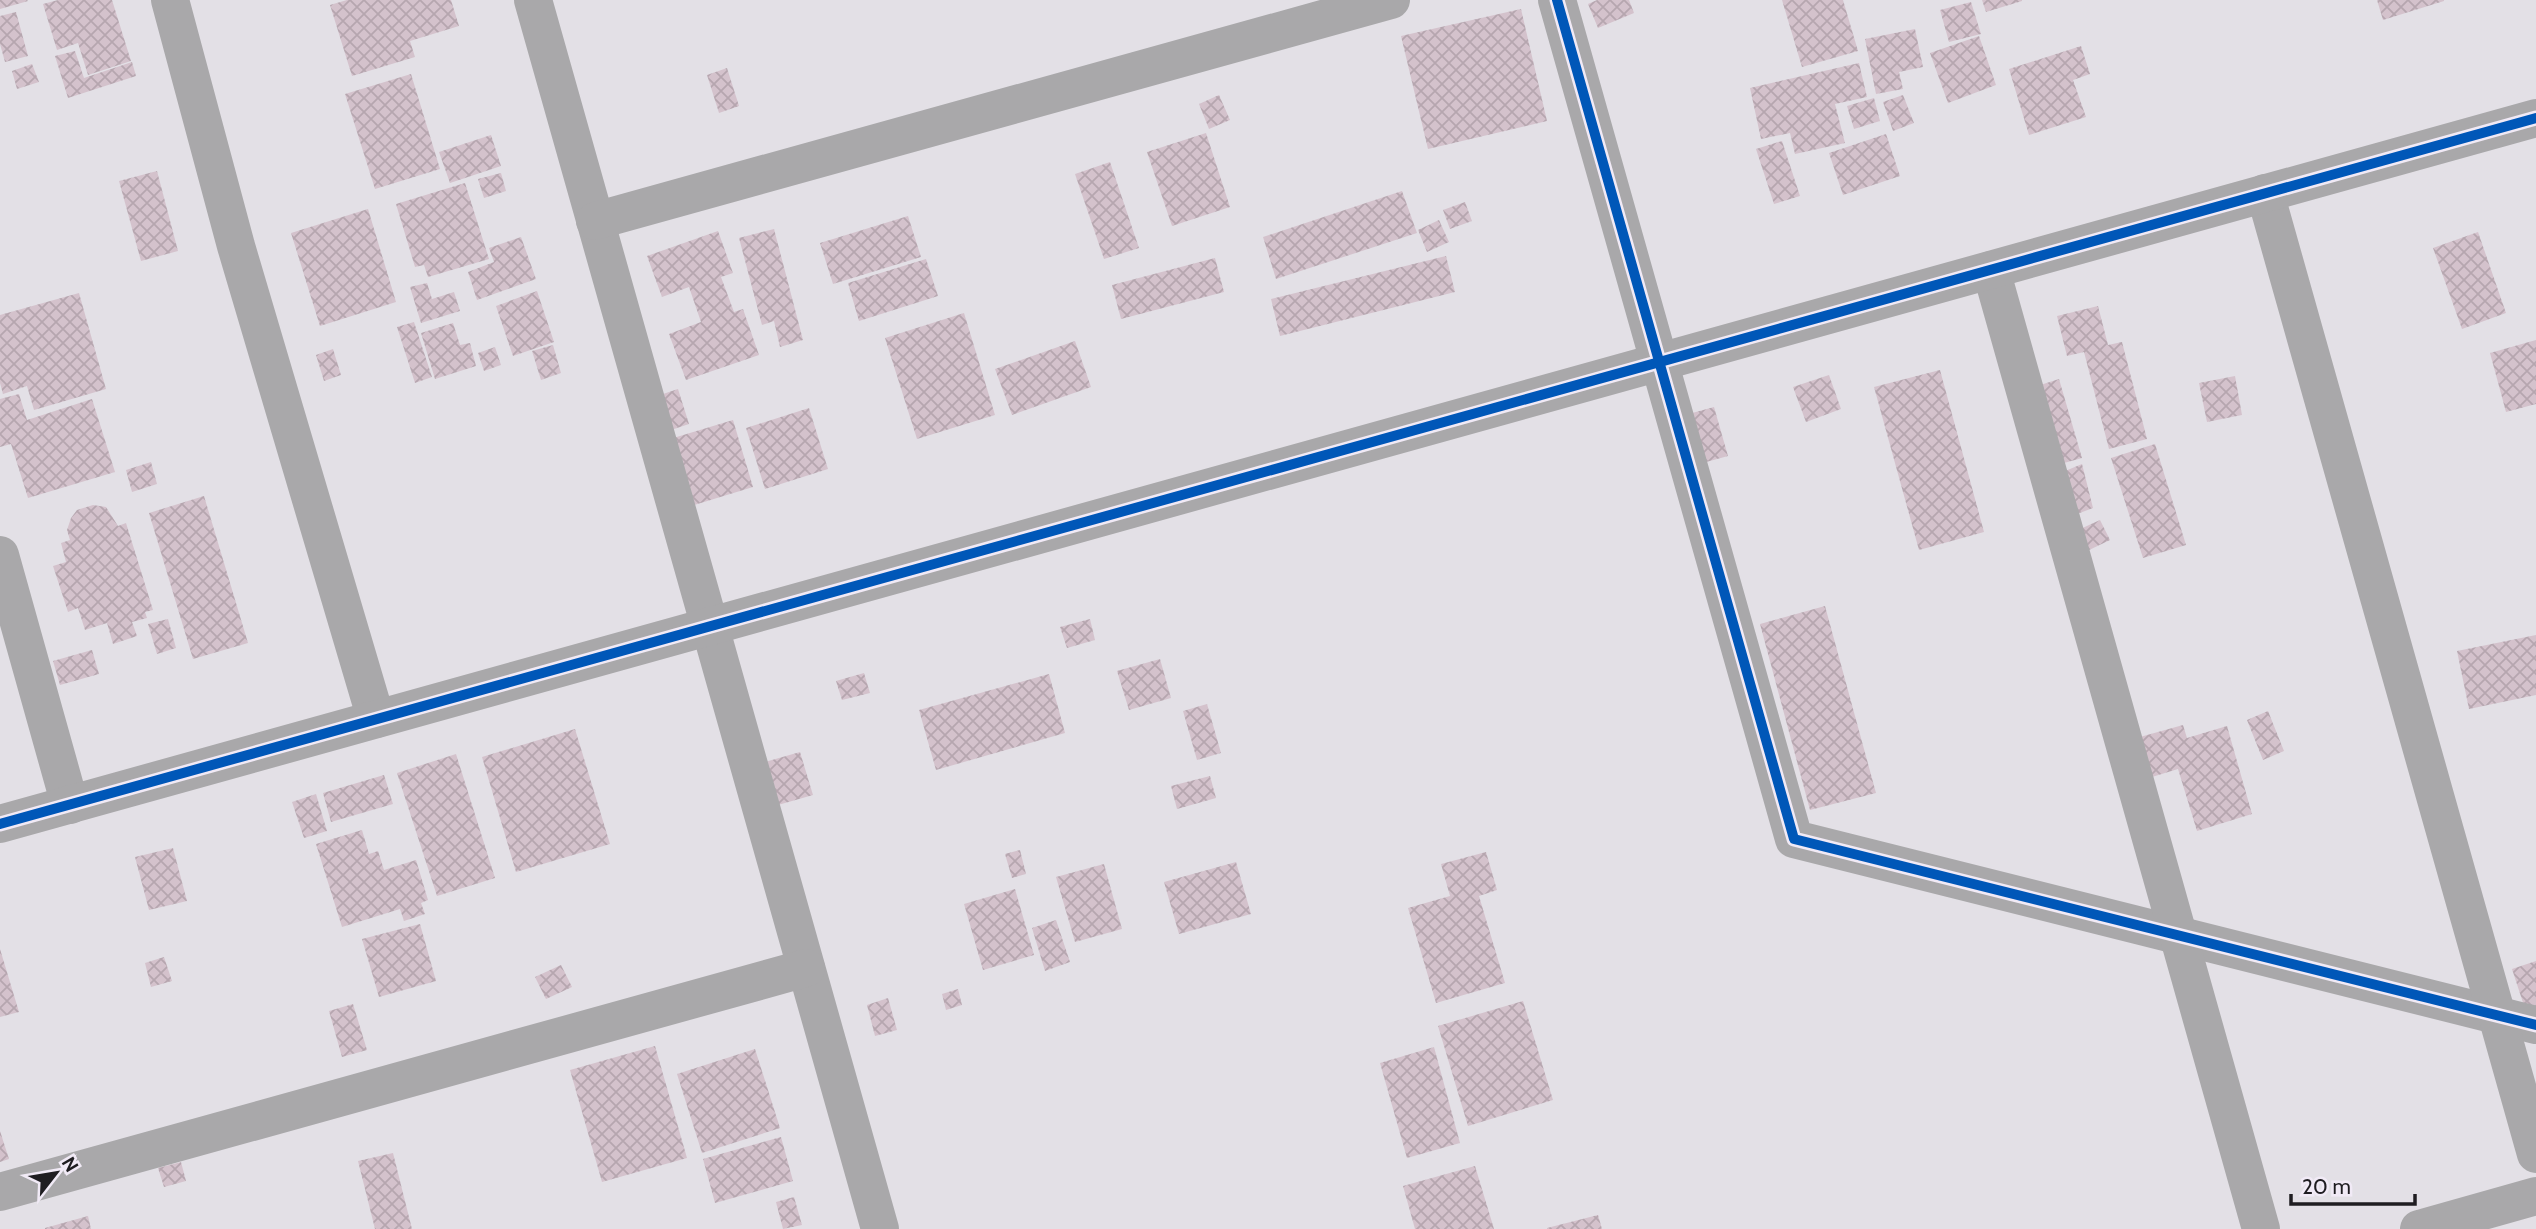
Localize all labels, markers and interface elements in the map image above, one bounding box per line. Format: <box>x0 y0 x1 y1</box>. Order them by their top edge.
north arrow <box>21 1138 91 1208</box>
text: N <box>57 1153 83 1176</box>
scale bar <box>2291 1162 2415 1206</box>
text: 20 m <box>2302 1174 2351 1199</box>

